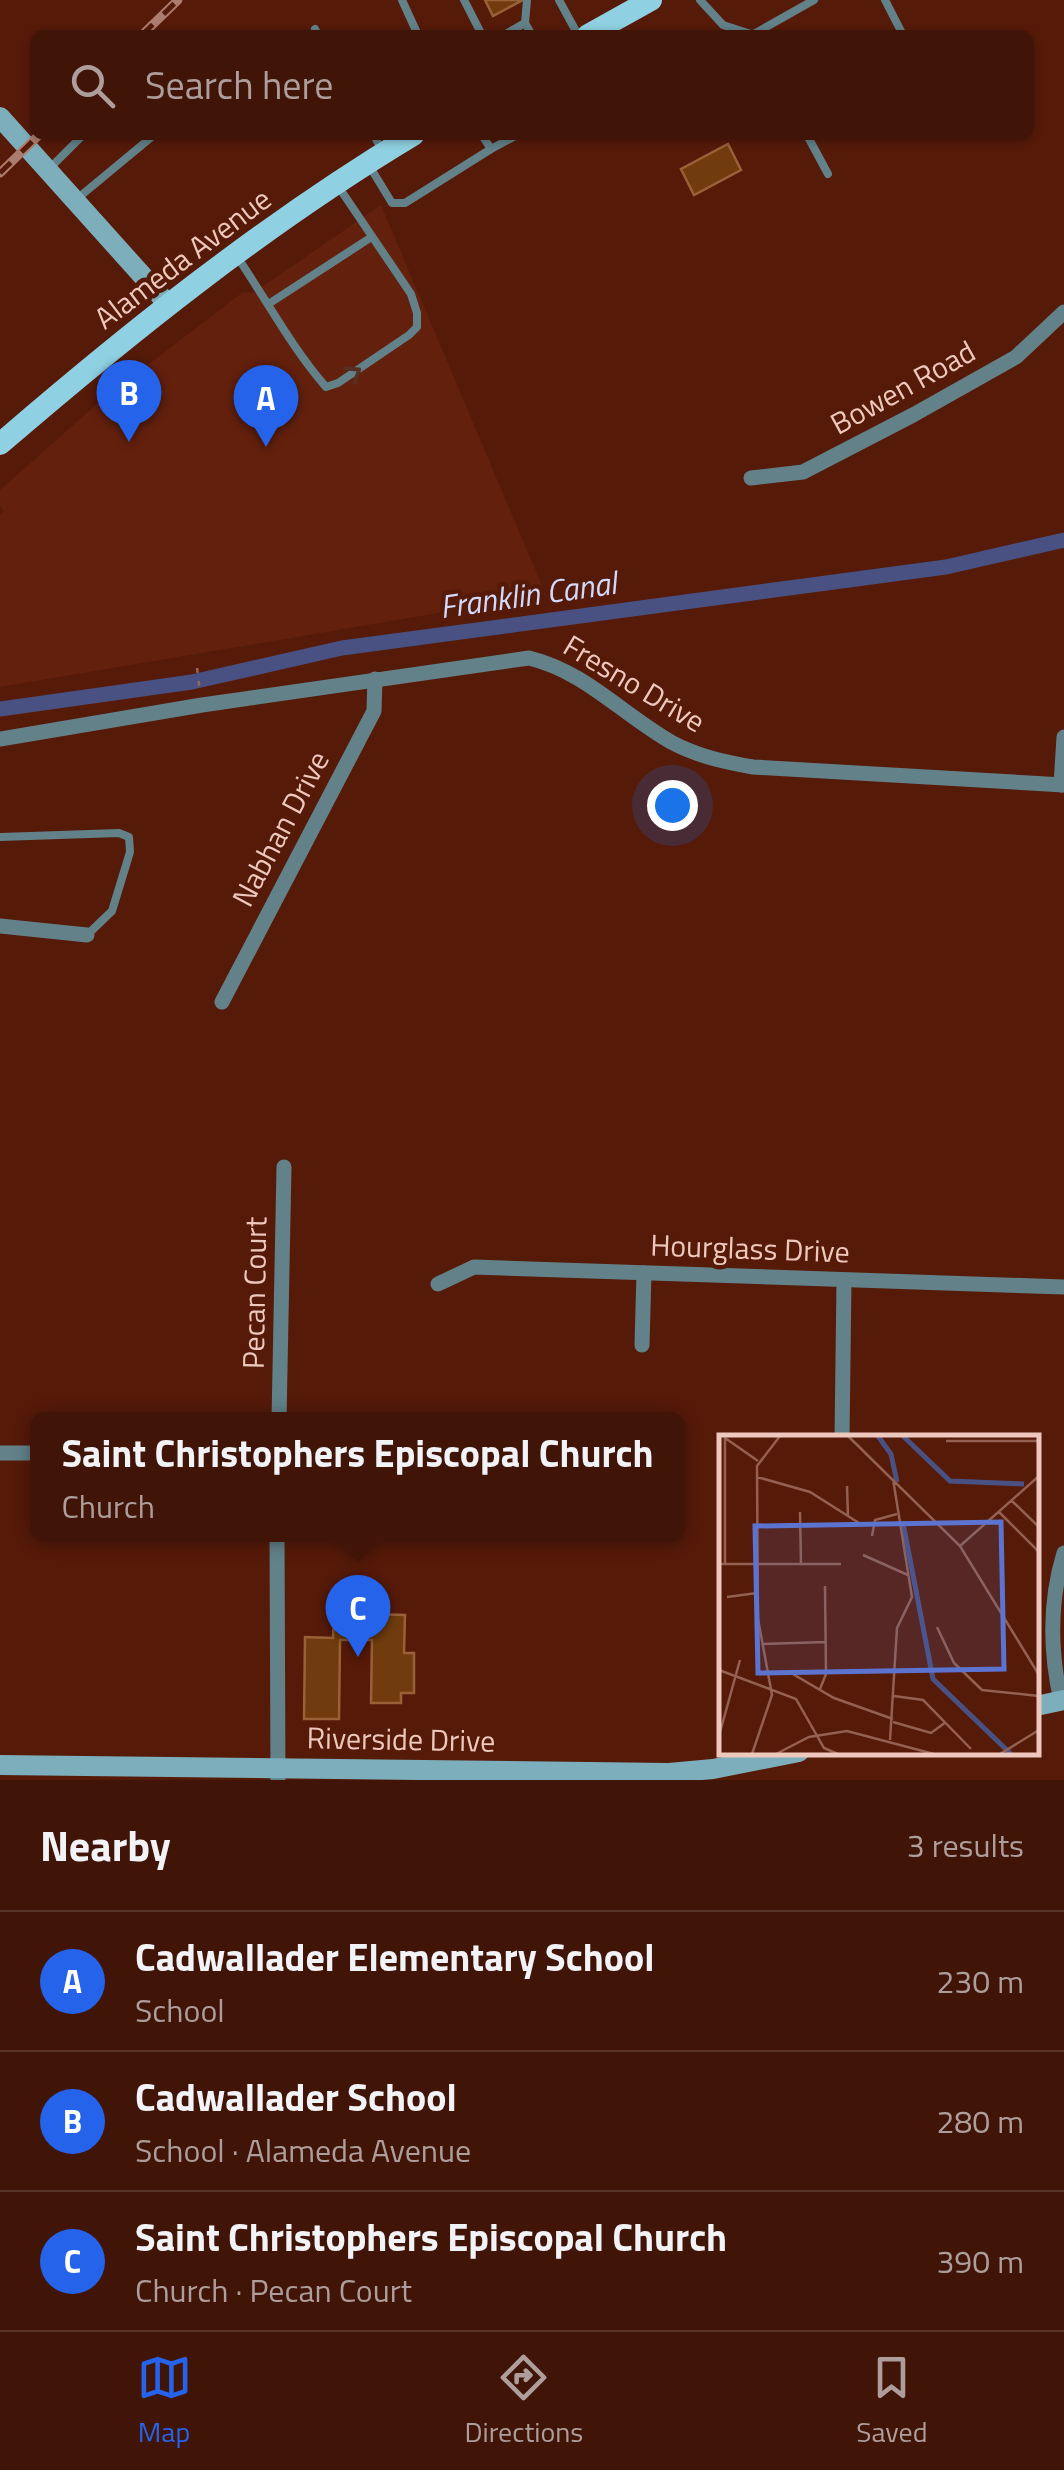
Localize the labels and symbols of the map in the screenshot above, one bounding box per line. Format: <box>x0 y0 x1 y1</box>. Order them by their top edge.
street label: Alameda Avenue <box>84 176 281 340</box>
street label: Bowen Road <box>822 328 984 446</box>
pin: B <box>96 360 162 442</box>
pin: A <box>234 364 298 447</box>
one-way arrow <box>342 367 361 385</box>
water label: Franklin Canal <box>436 557 622 630</box>
street label: Fresno Drive <box>555 623 714 744</box>
street label: Nabhan Drive <box>220 742 340 915</box>
your location <box>647 780 698 831</box>
street label: Pecan Court <box>230 1216 278 1370</box>
street label: Hourglass Drive <box>650 1222 851 1274</box>
inset map <box>719 1435 1039 1755</box>
pin: C <box>326 1574 390 1657</box>
street label: Riverside Drive <box>306 1714 496 1764</box>

